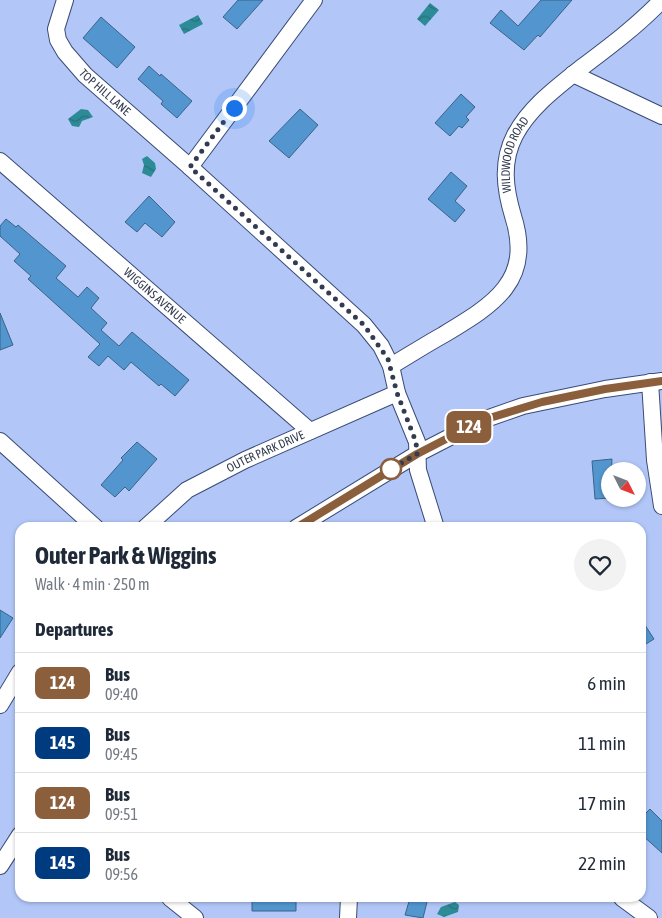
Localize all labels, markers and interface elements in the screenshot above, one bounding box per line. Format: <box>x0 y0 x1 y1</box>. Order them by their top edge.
street label: TOP HILL LANE <box>76 66 133 118</box>
your location <box>222 96 247 121</box>
street label: WILDWOOD ROAD <box>499 114 532 194</box>
street label: WIGGINS AVENUE <box>121 265 188 326</box>
line badge: 124 <box>440 411 498 443</box>
text: 124 <box>456 416 482 437</box>
street label: OUTER PARK DRIVE <box>224 428 306 475</box>
unlabelled marker <box>380 458 402 480</box>
north arrow <box>601 462 646 508</box>
map controls <box>601 462 646 507</box>
button: heart <box>574 539 626 591</box>
text: Outer Park & Wiggins <box>35 542 216 569</box>
text: Walk · 4 min · 250 m <box>35 575 149 593</box>
text: Departures <box>35 618 113 640</box>
text: Bus <box>105 663 130 685</box>
text: 124 <box>50 672 75 693</box>
text: 6 min <box>587 672 626 694</box>
text: 09:40 <box>105 685 138 703</box>
text: Bus <box>105 723 130 745</box>
text: 145 <box>50 732 75 753</box>
text: 11 min <box>578 732 626 754</box>
text: 09:45 <box>105 745 138 763</box>
text: Bus <box>105 783 130 805</box>
text: 124 <box>50 792 75 813</box>
text: 17 min <box>578 792 626 814</box>
text: 09:51 <box>105 805 138 823</box>
text: Bus <box>105 843 130 865</box>
text: 145 <box>50 852 75 873</box>
text: 22 min <box>578 852 626 874</box>
text: 09:56 <box>105 865 138 883</box>

